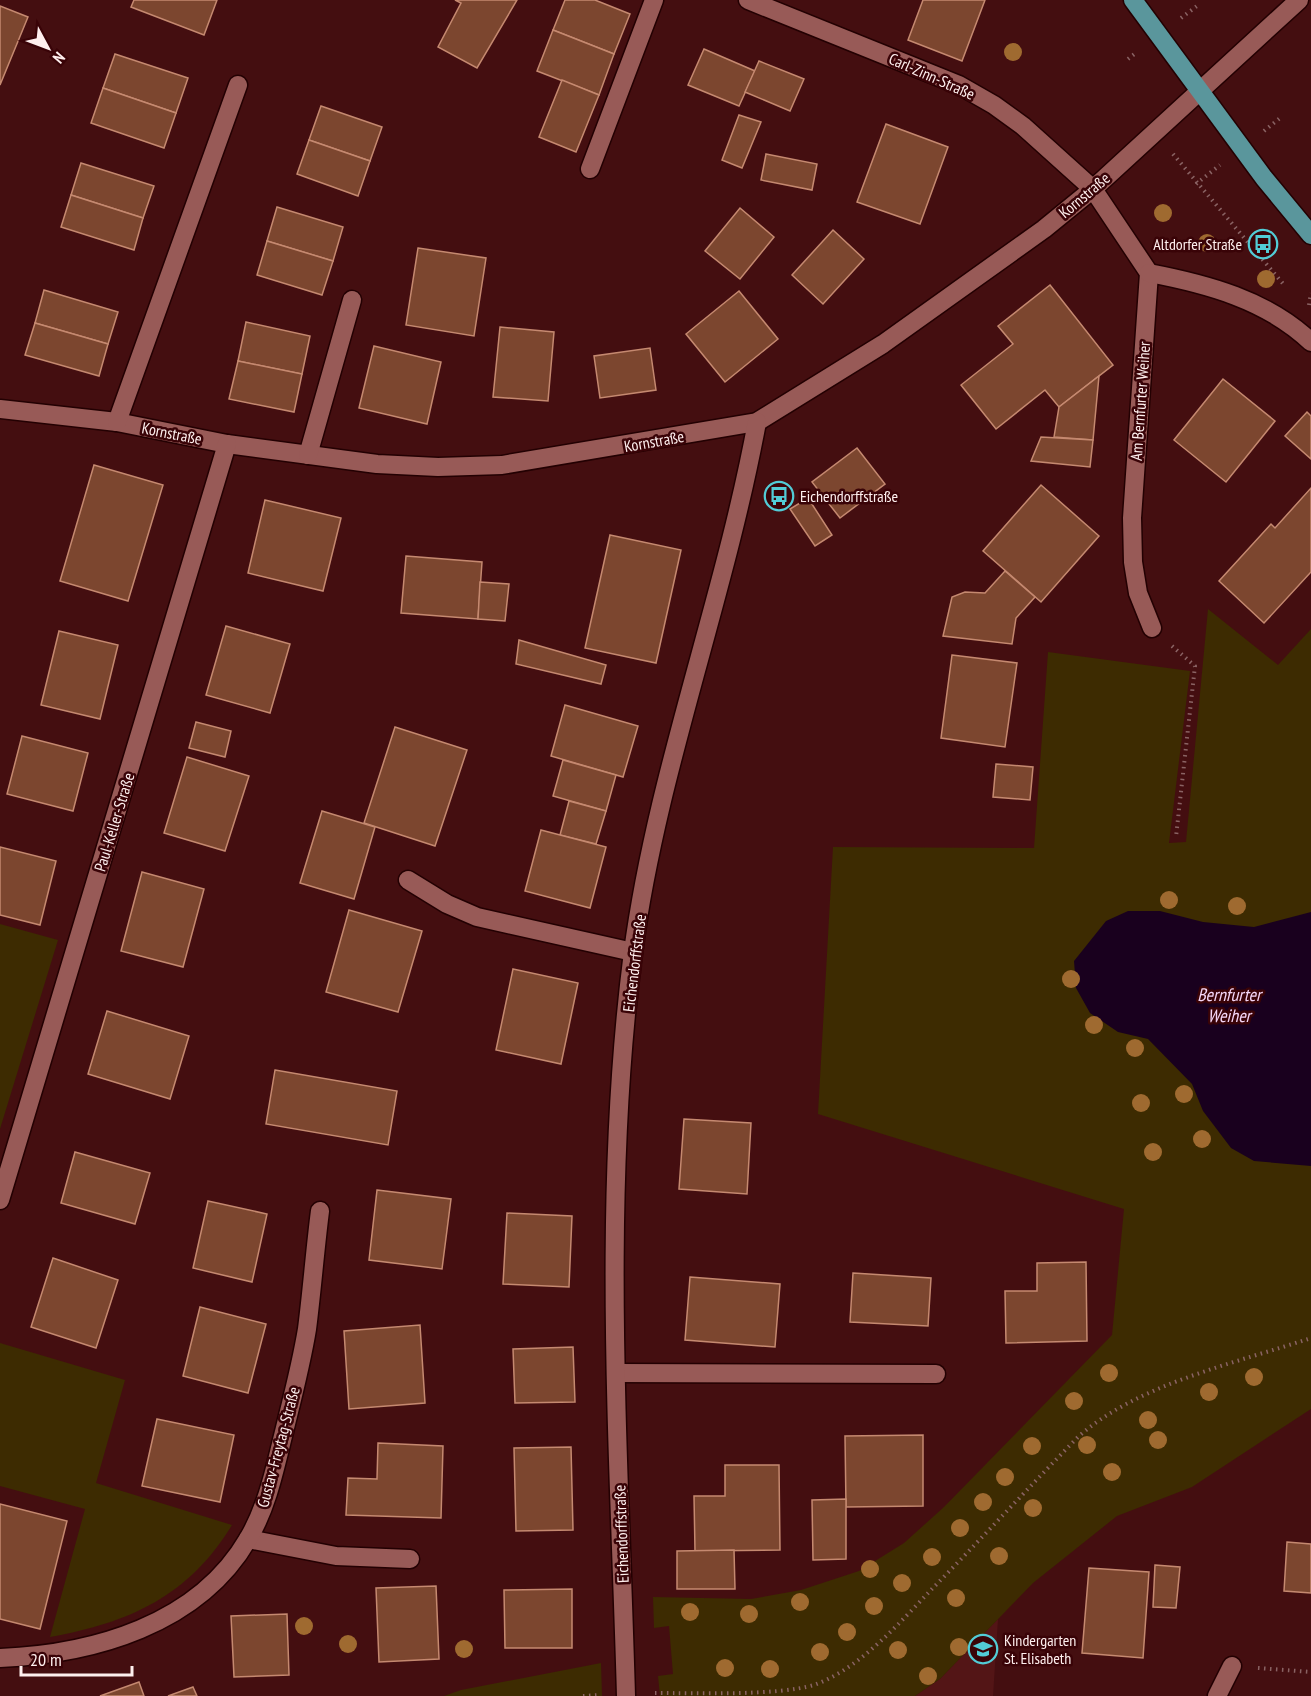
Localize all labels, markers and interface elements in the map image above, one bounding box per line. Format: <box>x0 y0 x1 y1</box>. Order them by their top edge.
north arrow <box>18 18 78 78</box>
text: N <box>49 48 70 68</box>
street label: Carl-Zinn-Straße <box>886 48 978 104</box>
street label: Kornstraße <box>1054 168 1114 222</box>
bus stop icon: Altdorfer Straße <box>1247 228 1279 260</box>
place label: Altdorfer Straße <box>1153 234 1242 254</box>
street label: Am Bernfurter Weiher <box>1126 340 1154 461</box>
street label: Kornstraße <box>140 417 204 449</box>
street label: Kornstraße <box>622 426 686 456</box>
bus stop icon: Eichendorffstraße <box>763 480 795 512</box>
place label: Eichendorffstraße <box>800 486 898 506</box>
street label: Paul-Keller-Straße <box>90 770 138 874</box>
street label: Eichendorffstraße <box>618 913 650 1013</box>
water label: Bernfurter Weiher <box>1197 983 1264 1027</box>
street label: Gustav-Freytag-Straße <box>252 1384 304 1510</box>
street label: Eichendorffstraße <box>609 1485 633 1583</box>
place label: Kindergarten St. Elisabeth <box>1004 1630 1076 1668</box>
school or university icon: Kindergarten St. Elisabeth <box>967 1633 999 1665</box>
scale bar <box>21 1639 132 1677</box>
text: 20 m <box>30 1648 62 1671</box>

